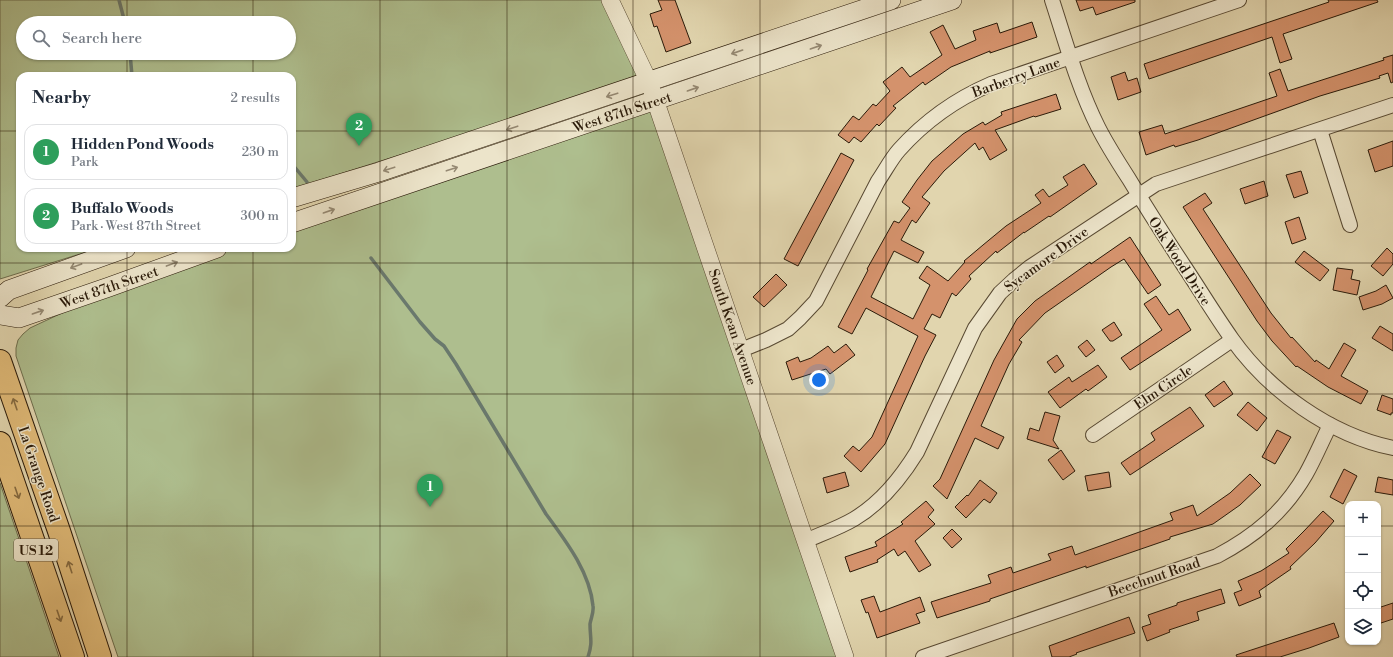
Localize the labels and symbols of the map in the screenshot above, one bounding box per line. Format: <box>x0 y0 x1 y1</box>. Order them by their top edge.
one-way arrow <box>809 42 821 50</box>
one-way arrow <box>732 49 744 57</box>
street label: Barberry Lane <box>969 54 1063 103</box>
one-way arrow <box>686 84 698 92</box>
street label: West 87th Street <box>570 88 674 138</box>
one-way arrow <box>606 92 619 99</box>
pin: 2 <box>346 113 372 146</box>
one-way arrow <box>506 125 519 132</box>
one-way arrow <box>445 165 458 172</box>
one-way arrow <box>383 166 396 173</box>
one-way arrow <box>323 206 335 214</box>
street label: Oak Wood Drive <box>1144 214 1215 309</box>
street label: Sycamore Drive <box>1001 223 1092 297</box>
one-way arrow <box>166 260 178 268</box>
street label: West 87th Street <box>57 263 161 314</box>
one-way arrow <box>70 263 83 270</box>
street label: South Kean Avenue <box>704 267 760 388</box>
one-way arrow <box>31 308 44 315</box>
street label: Elm Circle <box>1131 362 1196 414</box>
your location <box>809 370 829 390</box>
one-way arrow <box>11 398 18 411</box>
street label: La Grange Road <box>13 424 63 525</box>
pin: 1 <box>417 474 443 507</box>
one-way arrow <box>14 487 21 500</box>
road number: US 12 <box>14 539 58 561</box>
street label: Beechnut Road <box>1105 554 1203 602</box>
one-way arrow <box>66 561 74 573</box>
one-way arrow <box>56 610 63 623</box>

